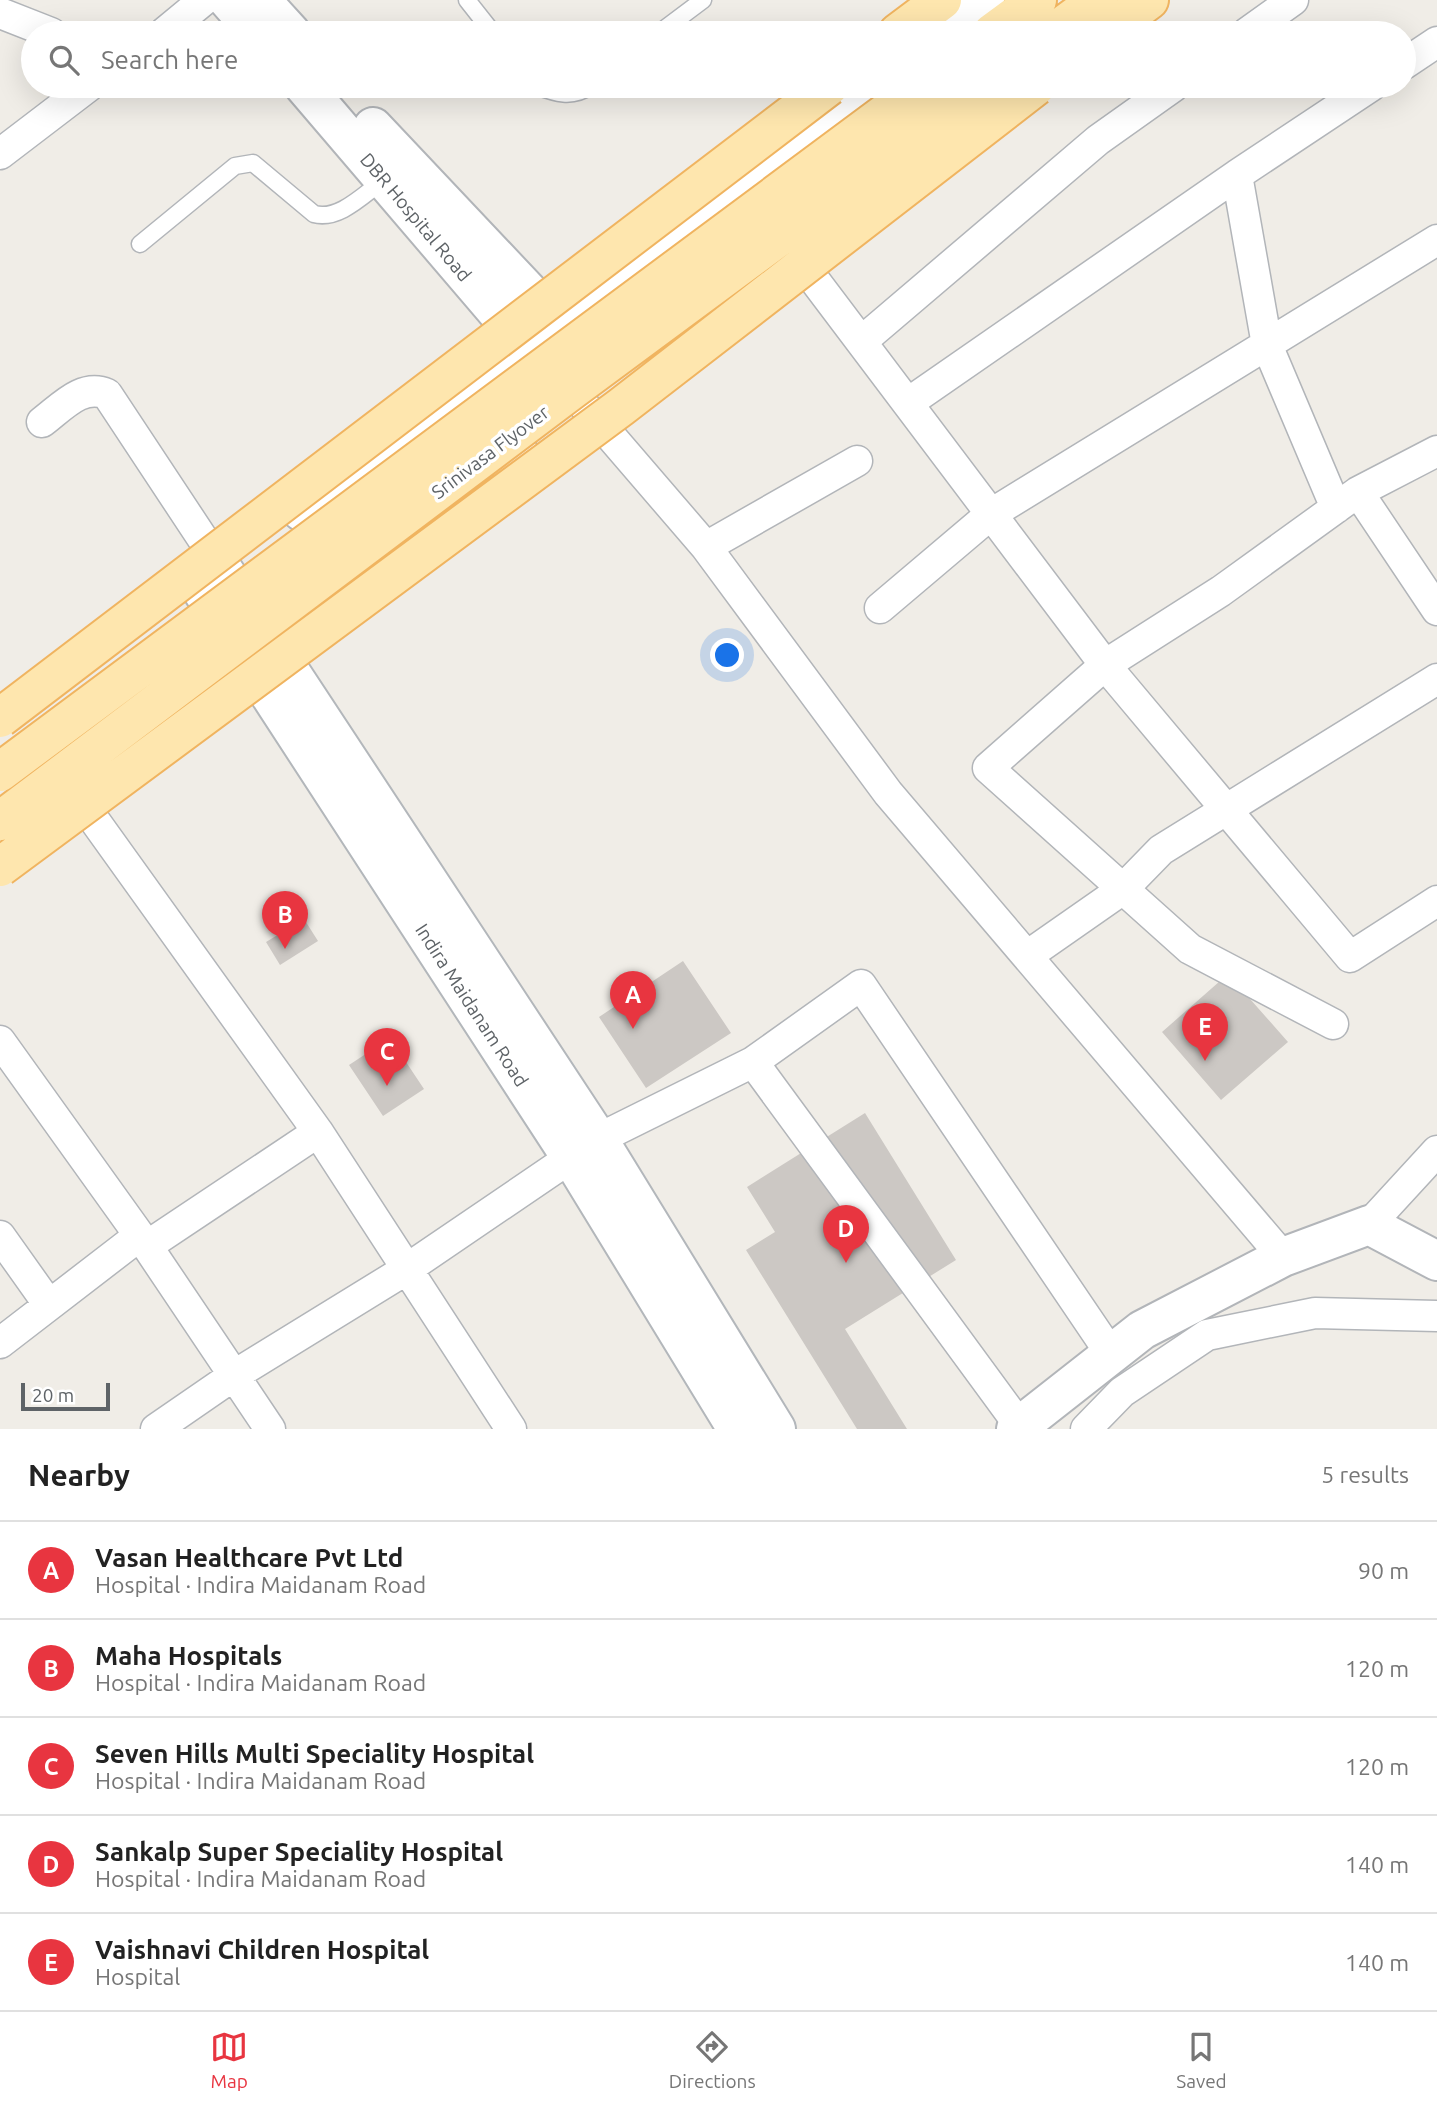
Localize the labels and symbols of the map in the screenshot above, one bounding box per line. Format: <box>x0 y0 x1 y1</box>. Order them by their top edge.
street label: DBR Hospital Road <box>356 149 476 285</box>
street label: Srinivasa Flyover <box>427 401 553 503</box>
your location <box>710 638 744 672</box>
pin: B <box>262 891 308 949</box>
street label: Indira Maidanam Road <box>411 919 533 1091</box>
pin: A <box>610 971 656 1029</box>
pin: E <box>1182 1003 1228 1061</box>
pin: C <box>364 1028 410 1086</box>
pin: D <box>823 1205 869 1263</box>
scale bar <box>21 1380 110 1412</box>

